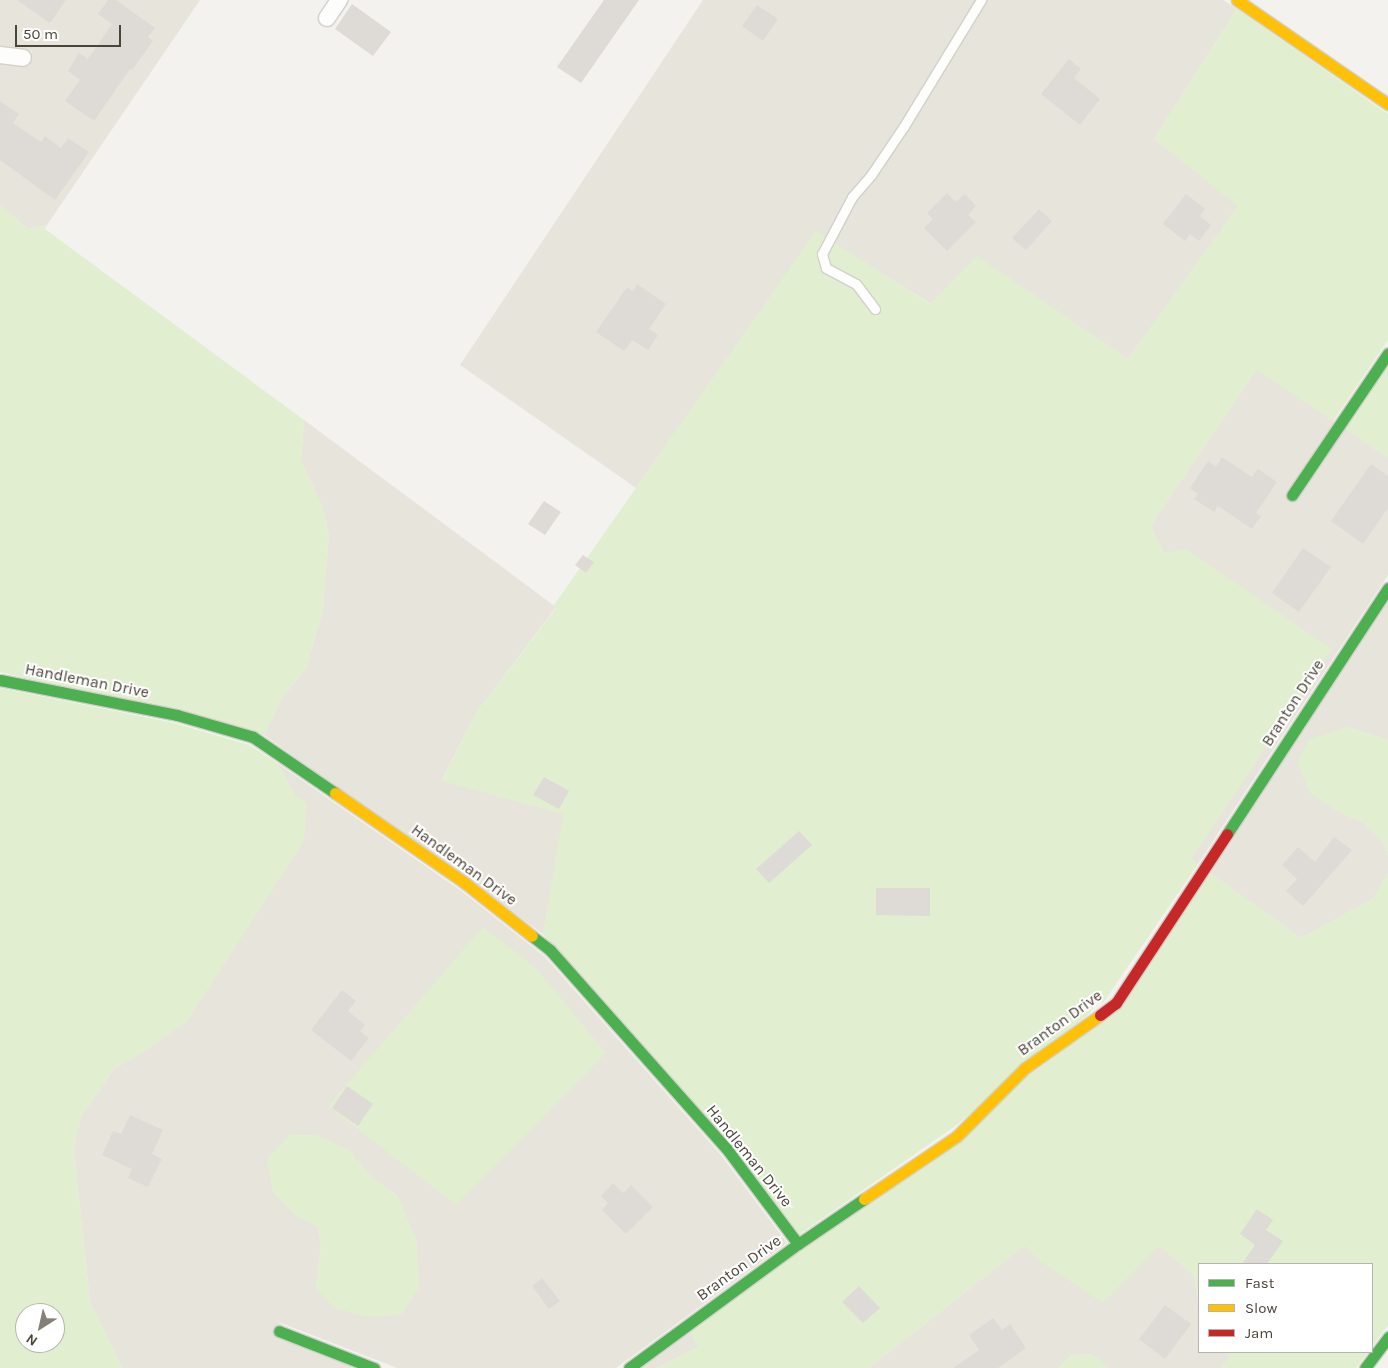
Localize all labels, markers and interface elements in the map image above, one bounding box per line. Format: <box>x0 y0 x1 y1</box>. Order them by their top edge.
scale bar <box>18 15 124 47</box>
text: 50 m <box>23 25 58 43</box>
street label: Branton Drive <box>1258 656 1328 750</box>
street label: Handleman Drive <box>23 660 151 702</box>
street label: Handleman Drive <box>407 820 521 910</box>
street label: Branton Drive <box>1014 986 1106 1060</box>
street label: Handleman Drive <box>702 1101 796 1211</box>
street label: Branton Drive <box>693 1231 785 1305</box>
legend <box>1198 1263 1373 1353</box>
text: Fast <box>1245 1274 1274 1292</box>
text: Slow <box>1245 1299 1277 1317</box>
north arrow <box>15 1303 65 1353</box>
text: Jam <box>1245 1324 1273 1342</box>
text: N <box>23 1330 41 1350</box>

